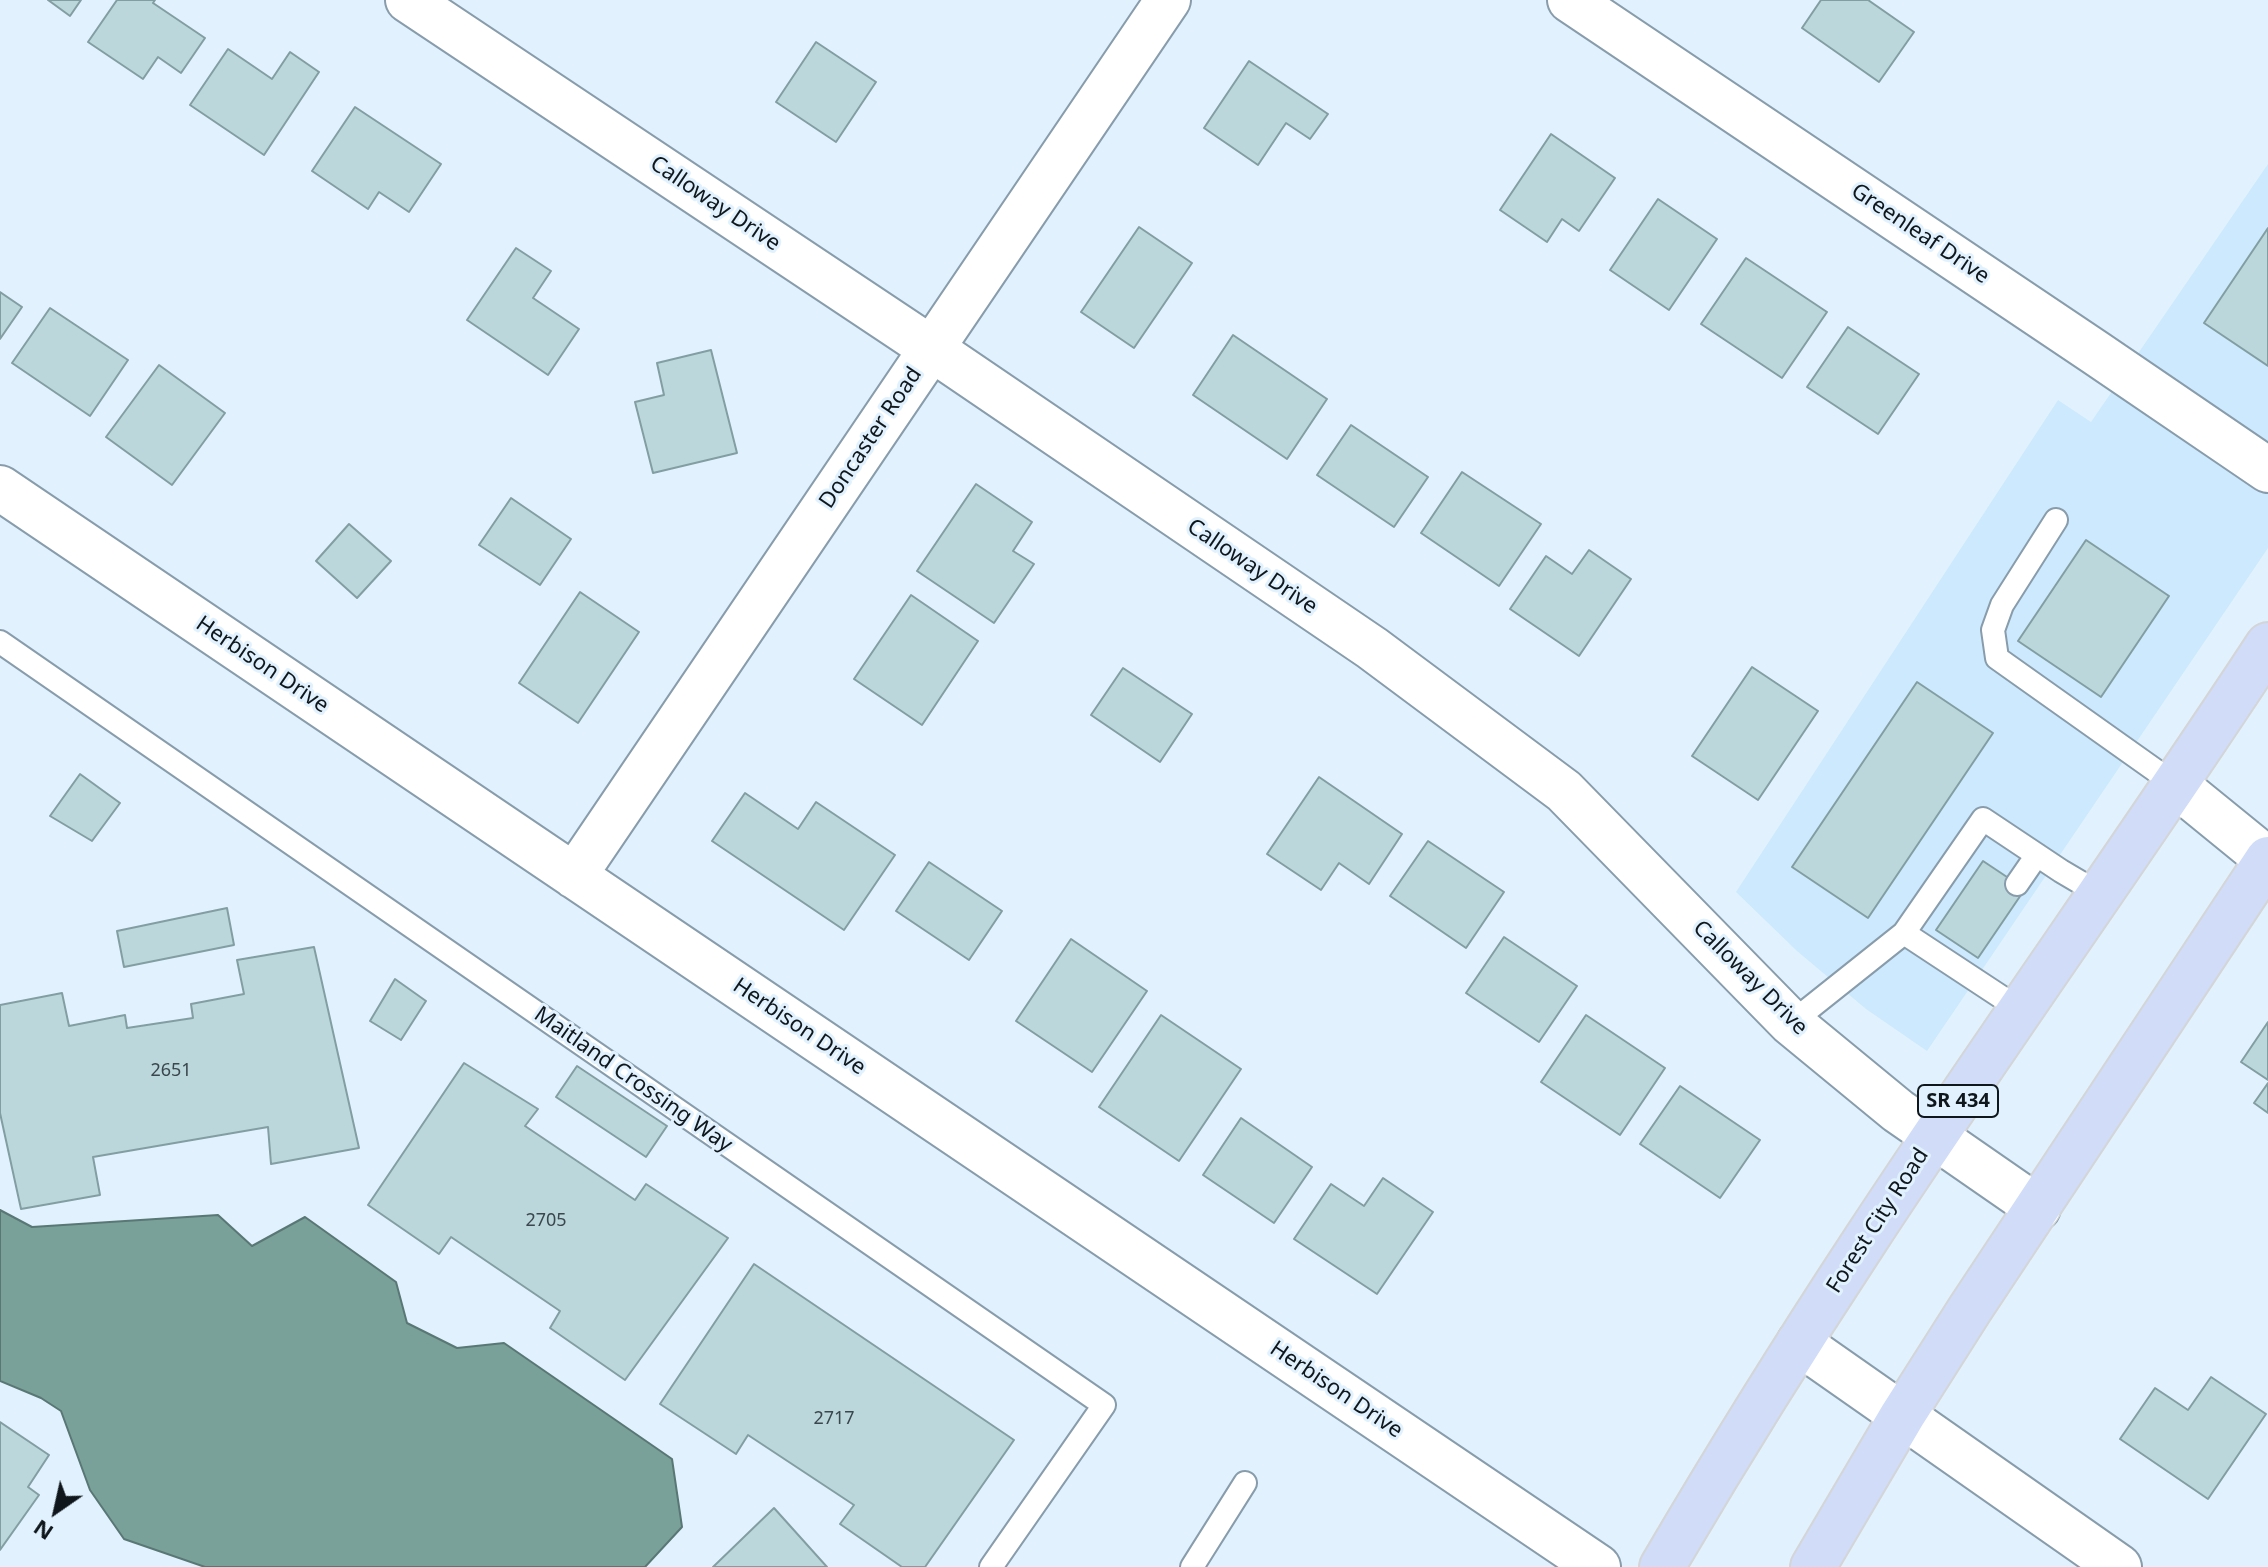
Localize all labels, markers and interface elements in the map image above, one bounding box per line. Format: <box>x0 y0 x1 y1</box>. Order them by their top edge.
street label: Calloway Drive <box>645 151 785 257</box>
street label: Greenleaf Drive <box>1846 178 1994 290</box>
street label: Doncaster Road <box>814 362 928 514</box>
street label: Calloway Drive <box>1182 514 1322 620</box>
street label: Herbison Drive <box>191 611 333 719</box>
street label: Calloway Drive <box>1687 915 1813 1041</box>
street label: Herbison Drive <box>728 973 870 1081</box>
street label: Maitland Crossing Way <box>529 1002 737 1158</box>
house number: 2651 <box>150 1060 192 1082</box>
road number: SR 434 <box>1918 1085 1998 1117</box>
street label: Forest City Road <box>1821 1144 1935 1298</box>
house number: 2705 <box>525 1210 567 1232</box>
street label: Herbison Drive <box>1265 1336 1407 1444</box>
house number: 2717 <box>813 1408 855 1430</box>
north arrow <box>16 1471 96 1551</box>
text: N <box>27 1513 58 1548</box>

